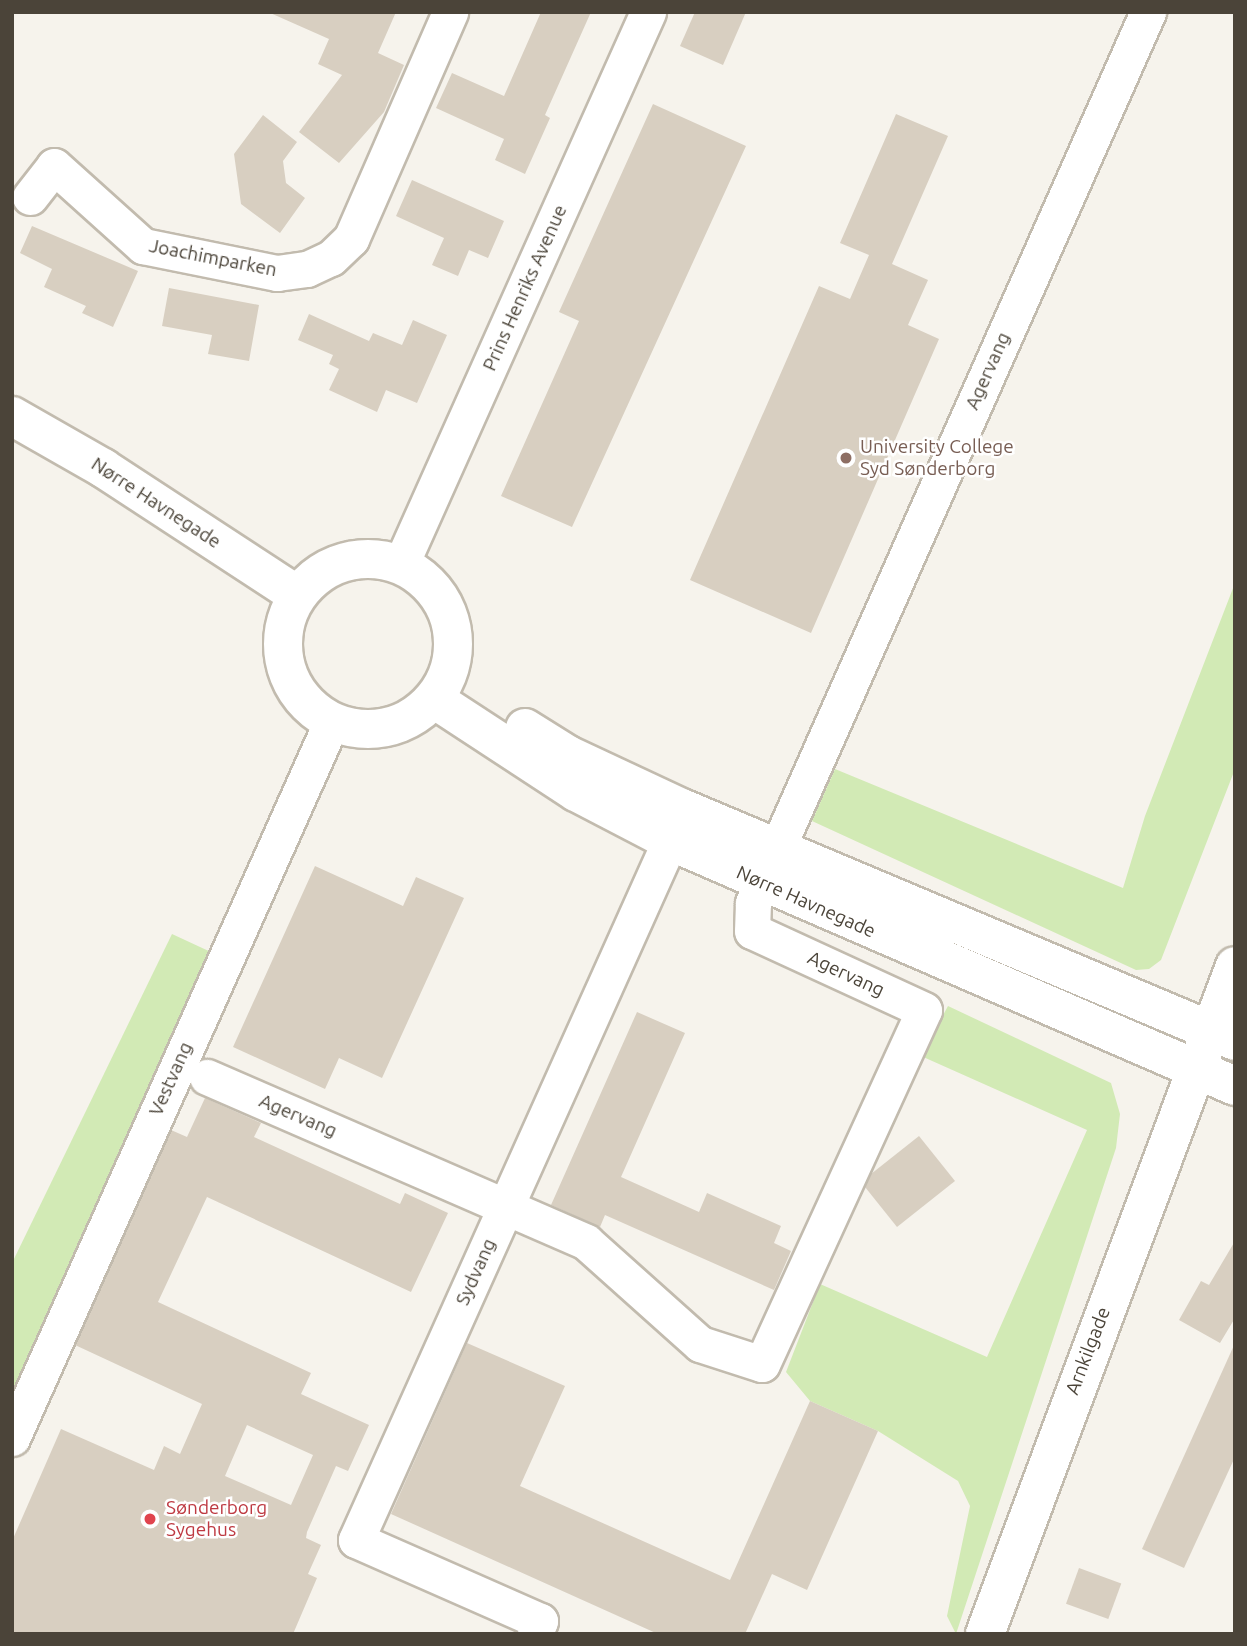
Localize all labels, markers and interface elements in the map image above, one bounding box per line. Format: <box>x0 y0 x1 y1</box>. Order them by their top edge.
street label: Prins Henriks Avenue <box>478 201 572 375</box>
street label: Joachimparken <box>147 234 279 282</box>
street label: Agervang <box>961 329 1015 413</box>
place label: University College Syd Sønderborg <box>860 436 1014 480</box>
marker: University College Syd Sønderborg <box>838 450 854 466</box>
street label: Nørre Havnegade <box>87 453 225 553</box>
street label: Nørre Havnegade <box>733 861 879 943</box>
street label: Agervang <box>804 946 888 1002</box>
street label: Vestvang <box>145 1039 197 1119</box>
street label: Agervang <box>256 1089 340 1143</box>
street label: Sydvang <box>451 1235 501 1309</box>
street label: Arnkilgade <box>1061 1304 1115 1398</box>
place label: Sønderborg Sygehus <box>166 1497 267 1541</box>
marker: Sønderborg Sygehus <box>140 1509 160 1529</box>

